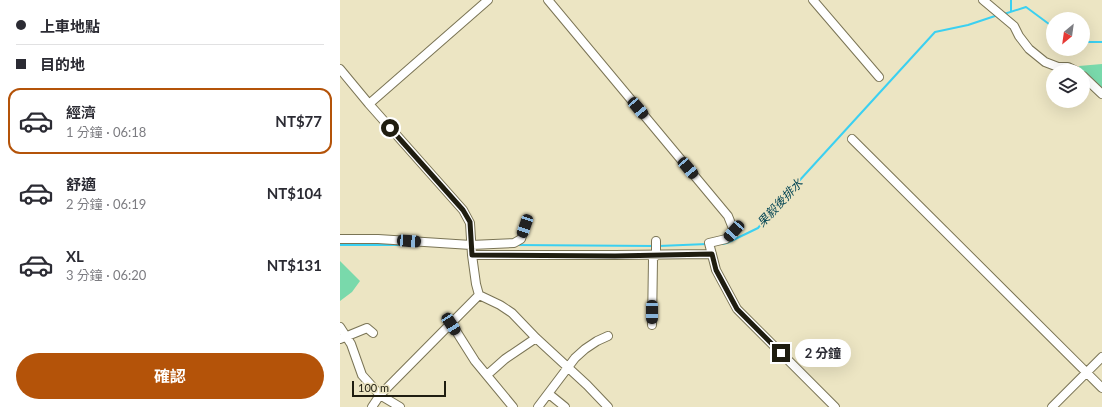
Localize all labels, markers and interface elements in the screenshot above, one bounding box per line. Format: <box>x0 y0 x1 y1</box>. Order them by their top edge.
north arrow <box>1046 12 1090 56</box>
map controls <box>1046 12 1090 108</box>
text: 上車地點 <box>40 17 100 35</box>
text: 目的地 <box>40 55 85 73</box>
button: layers <box>1046 64 1090 108</box>
car <box>626 95 650 121</box>
icon: car <box>18 103 54 139</box>
text: 經濟 <box>66 103 96 121</box>
text: NT$77 <box>275 112 322 130</box>
route start <box>381 119 399 137</box>
text: 1 分鐘 · 06:18 <box>66 124 146 140</box>
car <box>676 155 700 181</box>
icon: car <box>18 175 54 211</box>
text: 舒適 <box>66 175 96 193</box>
water label: 果毅後排水 <box>754 175 806 230</box>
text: NT$104 <box>267 184 322 202</box>
text: 2 分鐘 · 06:19 <box>66 196 146 212</box>
car <box>515 213 535 239</box>
car <box>722 218 746 244</box>
car <box>397 234 421 248</box>
icon: car <box>18 247 54 283</box>
text: XL <box>66 247 84 265</box>
text: NT$131 <box>267 256 322 274</box>
text: 3 分鐘 · 06:20 <box>66 267 146 283</box>
car <box>646 300 658 324</box>
car <box>439 311 463 337</box>
callout: 2 分鐘 <box>795 339 851 367</box>
route end <box>772 344 790 362</box>
text: 2 分鐘 <box>805 345 841 361</box>
button: 確認 <box>16 353 324 399</box>
scale bar <box>352 379 446 398</box>
text: 100 m <box>358 381 389 394</box>

